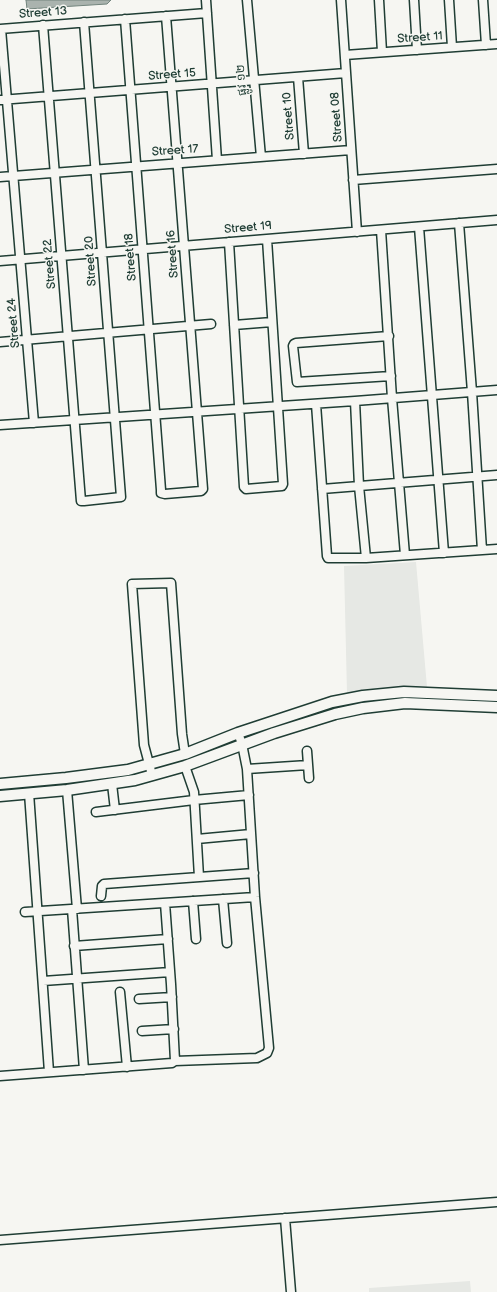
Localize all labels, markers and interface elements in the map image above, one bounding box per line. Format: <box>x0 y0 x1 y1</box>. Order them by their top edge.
street label: Street 13 <box>18 4 68 22</box>
street label: Street 11 <box>397 29 443 47</box>
street label: ផ្លូវ ១២ <box>233 64 251 96</box>
street label: Street 15 <box>148 66 196 84</box>
street label: Street 08 <box>328 91 346 143</box>
street label: Street 10 <box>280 92 298 140</box>
street label: Street 17 <box>151 142 199 160</box>
street label: Street 19 <box>224 219 272 237</box>
street label: Street 16 <box>164 229 182 279</box>
street label: Street 18 <box>122 233 140 281</box>
street label: Street 20 <box>82 235 100 287</box>
street label: Street 22 <box>41 238 59 290</box>
street label: Street 24 <box>5 297 23 349</box>

